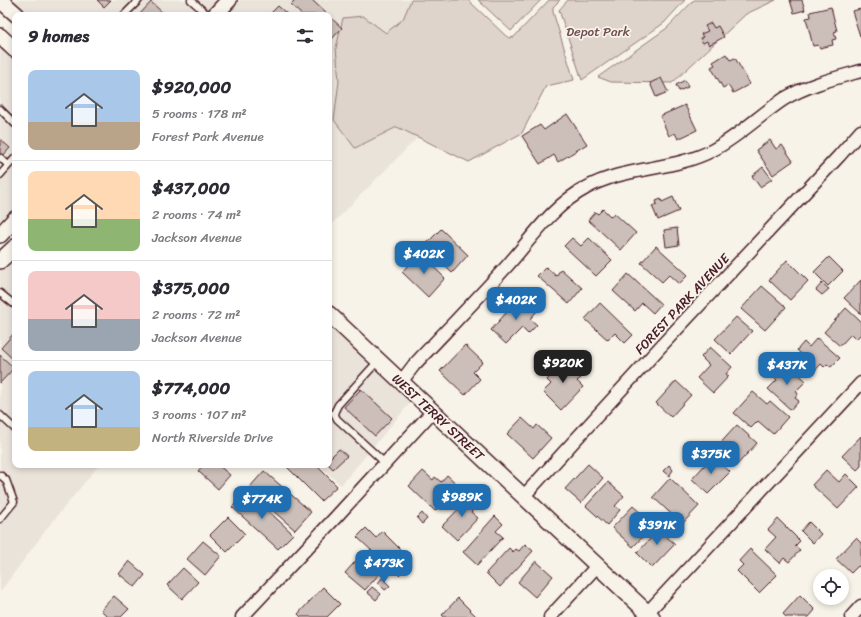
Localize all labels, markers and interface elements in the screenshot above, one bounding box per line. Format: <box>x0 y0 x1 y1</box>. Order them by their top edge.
park label: Depot Park <box>566 20 630 43</box>
text: 9 homes <box>28 21 89 51</box>
icon: filters <box>294 25 316 47</box>
text: $920,000 <box>152 72 231 102</box>
icon: home <box>60 86 108 134</box>
text: 5 rooms · 178 m² <box>152 102 247 125</box>
text: Forest Park Avenue <box>152 125 264 148</box>
text: $437,000 <box>152 173 230 203</box>
icon: home <box>60 187 108 235</box>
text: 2 rooms · 74 m² <box>152 203 241 226</box>
text: Jackson Avenue <box>152 226 242 249</box>
pin: $402K <box>396 241 452 275</box>
text: $402K <box>404 242 444 265</box>
street label: FOREST PARK AVENUE <box>629 248 736 360</box>
text: $375,000 <box>152 273 230 303</box>
icon: home <box>60 287 108 335</box>
pin: $402K <box>488 287 544 321</box>
text: $402K <box>496 288 536 311</box>
text: 2 rooms · 72 m² <box>152 303 240 326</box>
text: Jackson Avenue <box>152 326 242 349</box>
pin: $920K <box>535 350 591 384</box>
text: $920K <box>543 351 583 374</box>
pin: $437K <box>759 352 815 386</box>
text: $437K <box>767 353 807 376</box>
street label: WEST TERRY STREET <box>386 368 490 467</box>
text: $774,000 <box>152 373 230 403</box>
icon: home <box>60 387 108 435</box>
text: 3 rooms · 107 m² <box>152 403 246 426</box>
text: North Riverside Drive <box>152 426 273 449</box>
pin: $375K <box>683 441 739 475</box>
text: $375K <box>691 442 731 465</box>
pin: $989K <box>434 484 490 518</box>
text: $989K <box>442 485 482 508</box>
pin: $774K <box>234 486 290 520</box>
text: $774K <box>242 487 282 510</box>
pin: $391K <box>629 512 685 546</box>
text: $391K <box>638 513 676 536</box>
pin: $473K <box>356 550 412 584</box>
text: $473K <box>364 551 404 574</box>
map controls <box>813 569 849 605</box>
button: locate <box>813 569 849 605</box>

